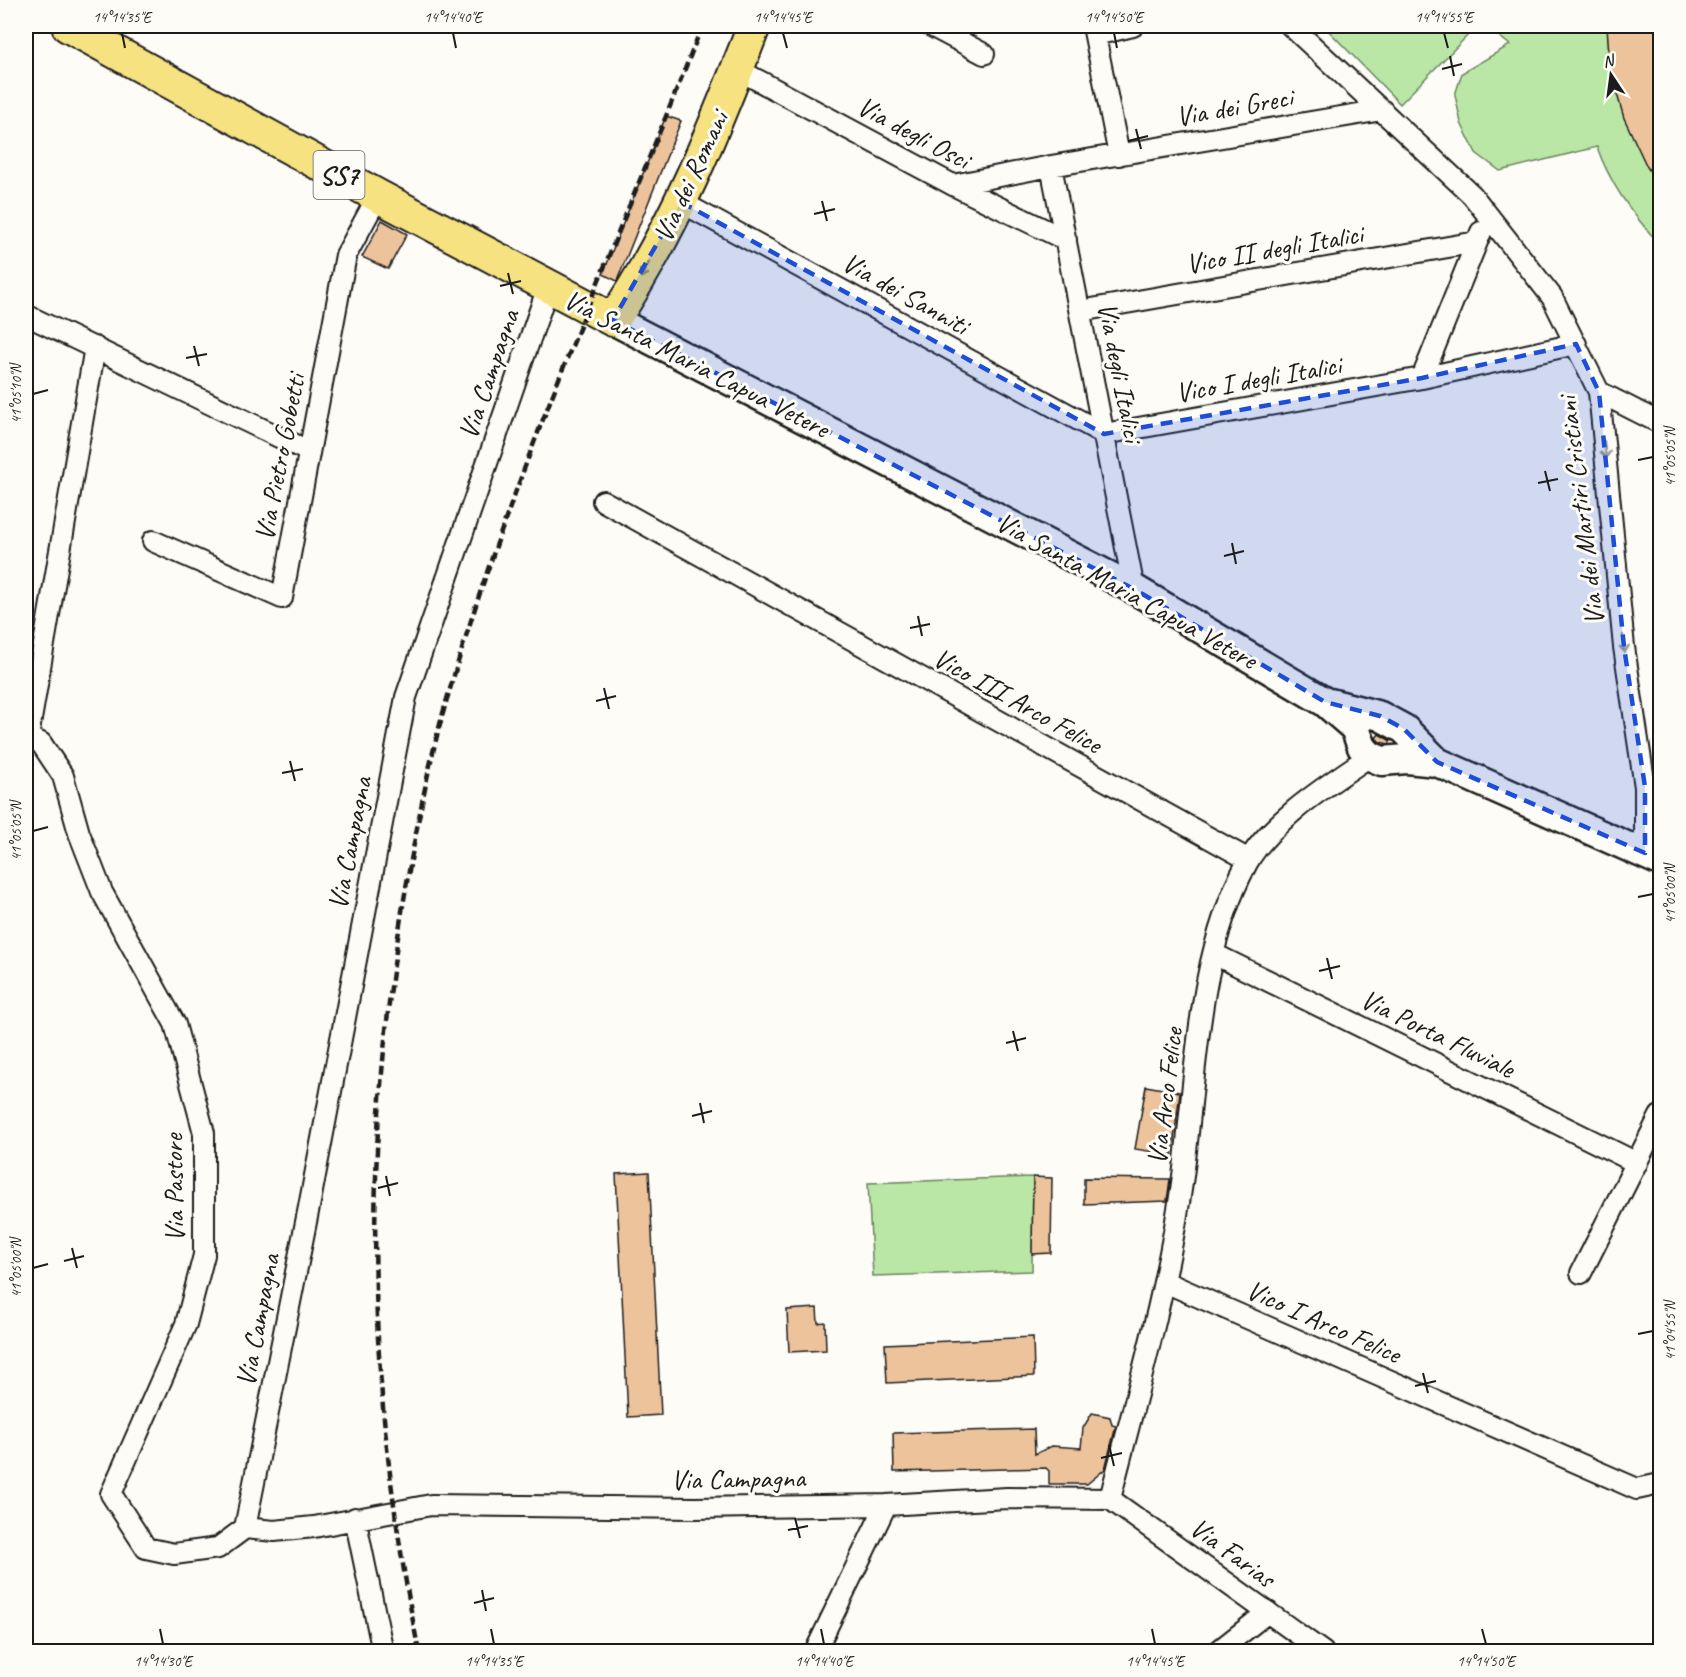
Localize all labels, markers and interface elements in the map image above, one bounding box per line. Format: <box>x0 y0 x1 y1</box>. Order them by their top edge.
text: 14°14'35"E <box>93 8 153 27</box>
text: 14°14'40"E <box>424 8 484 27</box>
text: 14°14'45"E <box>754 8 814 27</box>
text: 14°14'50"E <box>1085 8 1145 27</box>
text: 14°14'55"E <box>1415 8 1475 27</box>
north arrow <box>1581 45 1641 105</box>
text: N <box>1601 50 1618 72</box>
street label: Via dei Greci <box>1173 78 1299 134</box>
street label: Via degli Osci <box>851 88 979 178</box>
street label: Via dei Romani <box>645 102 738 247</box>
road number: SS7 <box>314 151 364 199</box>
street label: Vico II degli Italici <box>1183 215 1369 281</box>
street label: Via dei Sanniti <box>836 244 978 344</box>
one-way arrow <box>639 261 650 279</box>
street label: Via Santa Maria Capua Vetere <box>558 281 837 446</box>
street label: Via degli Italici <box>1090 299 1152 449</box>
street label: Via Campagna <box>450 303 527 443</box>
street label: Vico I degli Italici <box>1173 346 1347 410</box>
text: 41°05'10"N <box>7 361 26 424</box>
street label: Via Pietro Gobetti <box>246 367 314 543</box>
street label: Via dei Martiri Cristiani <box>1549 391 1612 627</box>
text: 41°05'05"N <box>1661 424 1680 487</box>
one-way arrow <box>1600 439 1611 459</box>
street label: Via Santa Maria Capua Vetere <box>990 504 1265 678</box>
one-way arrow <box>1619 633 1630 653</box>
street label: Vico III Arco Felice <box>927 640 1110 762</box>
street label: Via Campagna <box>320 772 380 912</box>
text: 41°05'05"N <box>7 798 26 861</box>
text: 41°05'00"N <box>1661 861 1680 924</box>
street label: Via Porta Fluviale <box>1355 981 1522 1087</box>
street label: Via Arco Felice <box>1139 1024 1190 1167</box>
street label: Via Pastore <box>155 1132 192 1242</box>
text: 41°05'00"N <box>7 1235 26 1298</box>
street label: Via Campagna <box>228 1249 288 1389</box>
street label: Vico I Arco Felice <box>1241 1272 1408 1372</box>
text: 41°04'55"N <box>1661 1298 1680 1361</box>
street label: Via Campagna <box>671 1460 807 1497</box>
street label: Via Farias <box>1183 1510 1284 1596</box>
text: 14°14'30"E <box>134 1652 194 1671</box>
text: 14°14'35"E <box>465 1652 525 1671</box>
text: 14°14'40"E <box>795 1652 855 1671</box>
text: 14°14'45"E <box>1126 1652 1186 1671</box>
text: 14°14'50"E <box>1457 1652 1517 1671</box>

